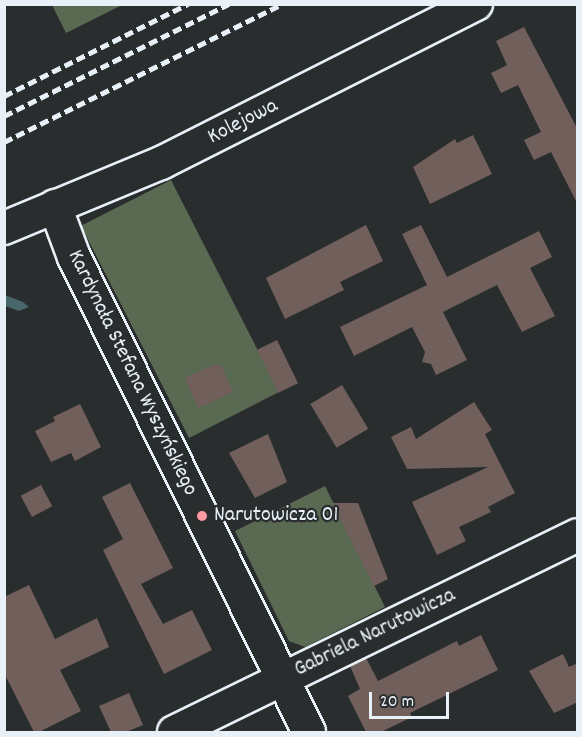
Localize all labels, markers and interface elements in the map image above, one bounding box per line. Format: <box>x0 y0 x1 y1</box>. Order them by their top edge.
street label: Kolejowa <box>204 93 282 151</box>
street label: Kardynała Stefana Wyszyńskiego <box>61 246 203 500</box>
place label: Narutowicza 01 <box>214 503 338 529</box>
marker: Narutowicza 01 <box>195 509 209 523</box>
street label: Gabriela Narutowicza <box>290 583 460 683</box>
scale bar <box>372 680 452 718</box>
text: 20 m <box>380 690 414 715</box>

